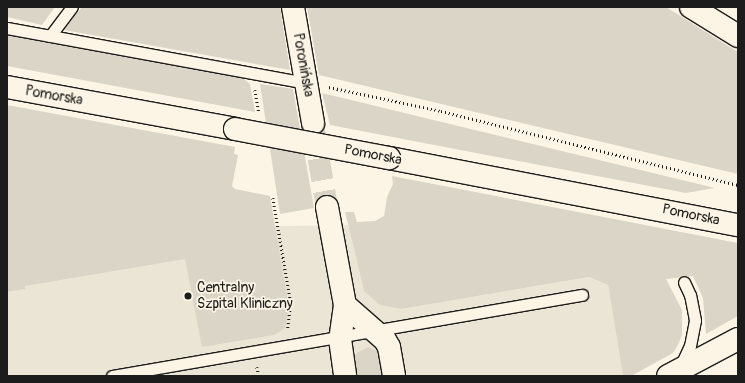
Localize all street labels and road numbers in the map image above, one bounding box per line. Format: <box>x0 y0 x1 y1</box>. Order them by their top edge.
street label: Poronińska <box>289 32 317 98</box>
street label: Pomorska <box>24 83 84 109</box>
street label: Pomorska <box>343 141 403 169</box>
street label: Pomorska <box>661 201 721 229</box>

